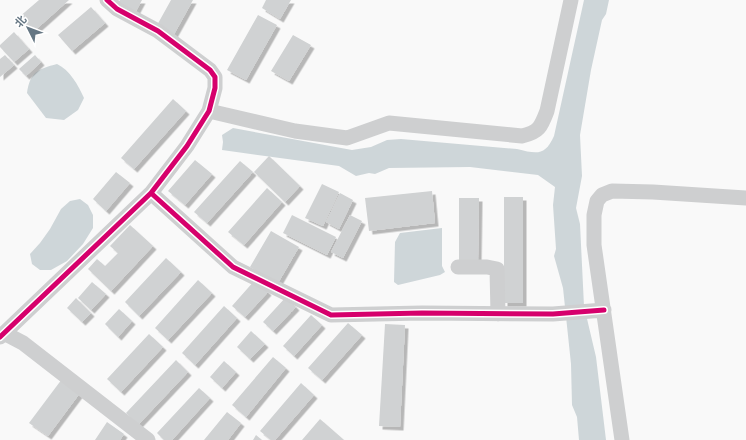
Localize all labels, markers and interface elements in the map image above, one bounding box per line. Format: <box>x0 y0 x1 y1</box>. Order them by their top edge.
north arrow <box>8 8 48 48</box>
text: 北 <box>12 13 30 31</box>

